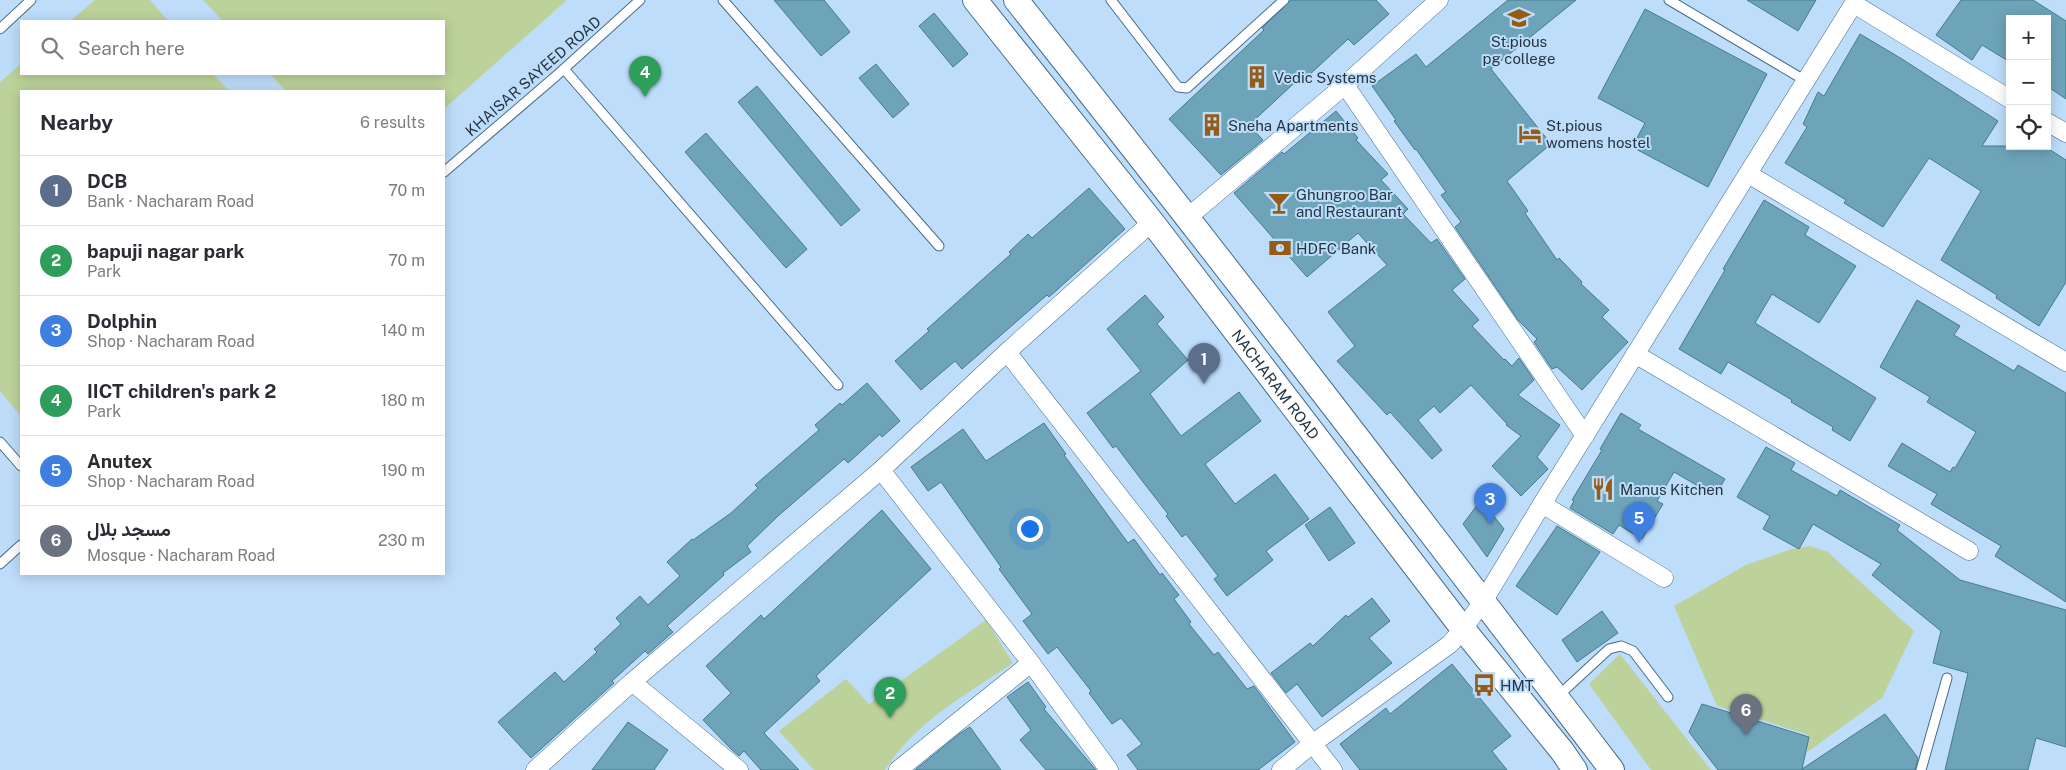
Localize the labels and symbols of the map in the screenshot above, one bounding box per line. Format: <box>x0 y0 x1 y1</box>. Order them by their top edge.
school or university icon: St.pious pg college <box>1506 5 1532 31</box>
street label: KHAISAR SAYEED ROAD <box>462 13 604 139</box>
place label: St.pious pg college <box>1483 33 1555 67</box>
pin: 4 <box>629 56 661 97</box>
building icon: Vedic Systems <box>1244 64 1270 90</box>
place label: Vedic Systems <box>1274 69 1376 86</box>
building icon: Sneha Apartments <box>1199 112 1225 138</box>
place label: Sneha Apartments <box>1228 117 1358 134</box>
place label: St.pious womens hostel <box>1546 117 1650 151</box>
hotel icon: St.pious womens hostel <box>1517 121 1543 147</box>
place label: Ghungroo Bar and Restaurant <box>1296 186 1402 220</box>
bar icon: Ghungroo Bar and Restaurant <box>1266 190 1292 216</box>
bank icon: HDFC Bank <box>1267 235 1293 261</box>
place label: HDFC Bank <box>1296 240 1376 257</box>
street label: NACHARAM ROAD <box>1229 326 1323 442</box>
pin: 1 <box>1188 343 1220 384</box>
restaurant icon: Manus Kitchen <box>1590 476 1616 502</box>
place label: Manus Kitchen <box>1620 481 1724 498</box>
pin: 3 <box>1474 483 1506 524</box>
pin: 5 <box>1623 502 1655 543</box>
your location <box>1017 516 1043 542</box>
bus stop icon: HMT <box>1471 672 1497 698</box>
pin: 2 <box>874 677 906 718</box>
place label: HMT <box>1500 677 1534 694</box>
pin: 6 <box>1730 694 1762 735</box>

